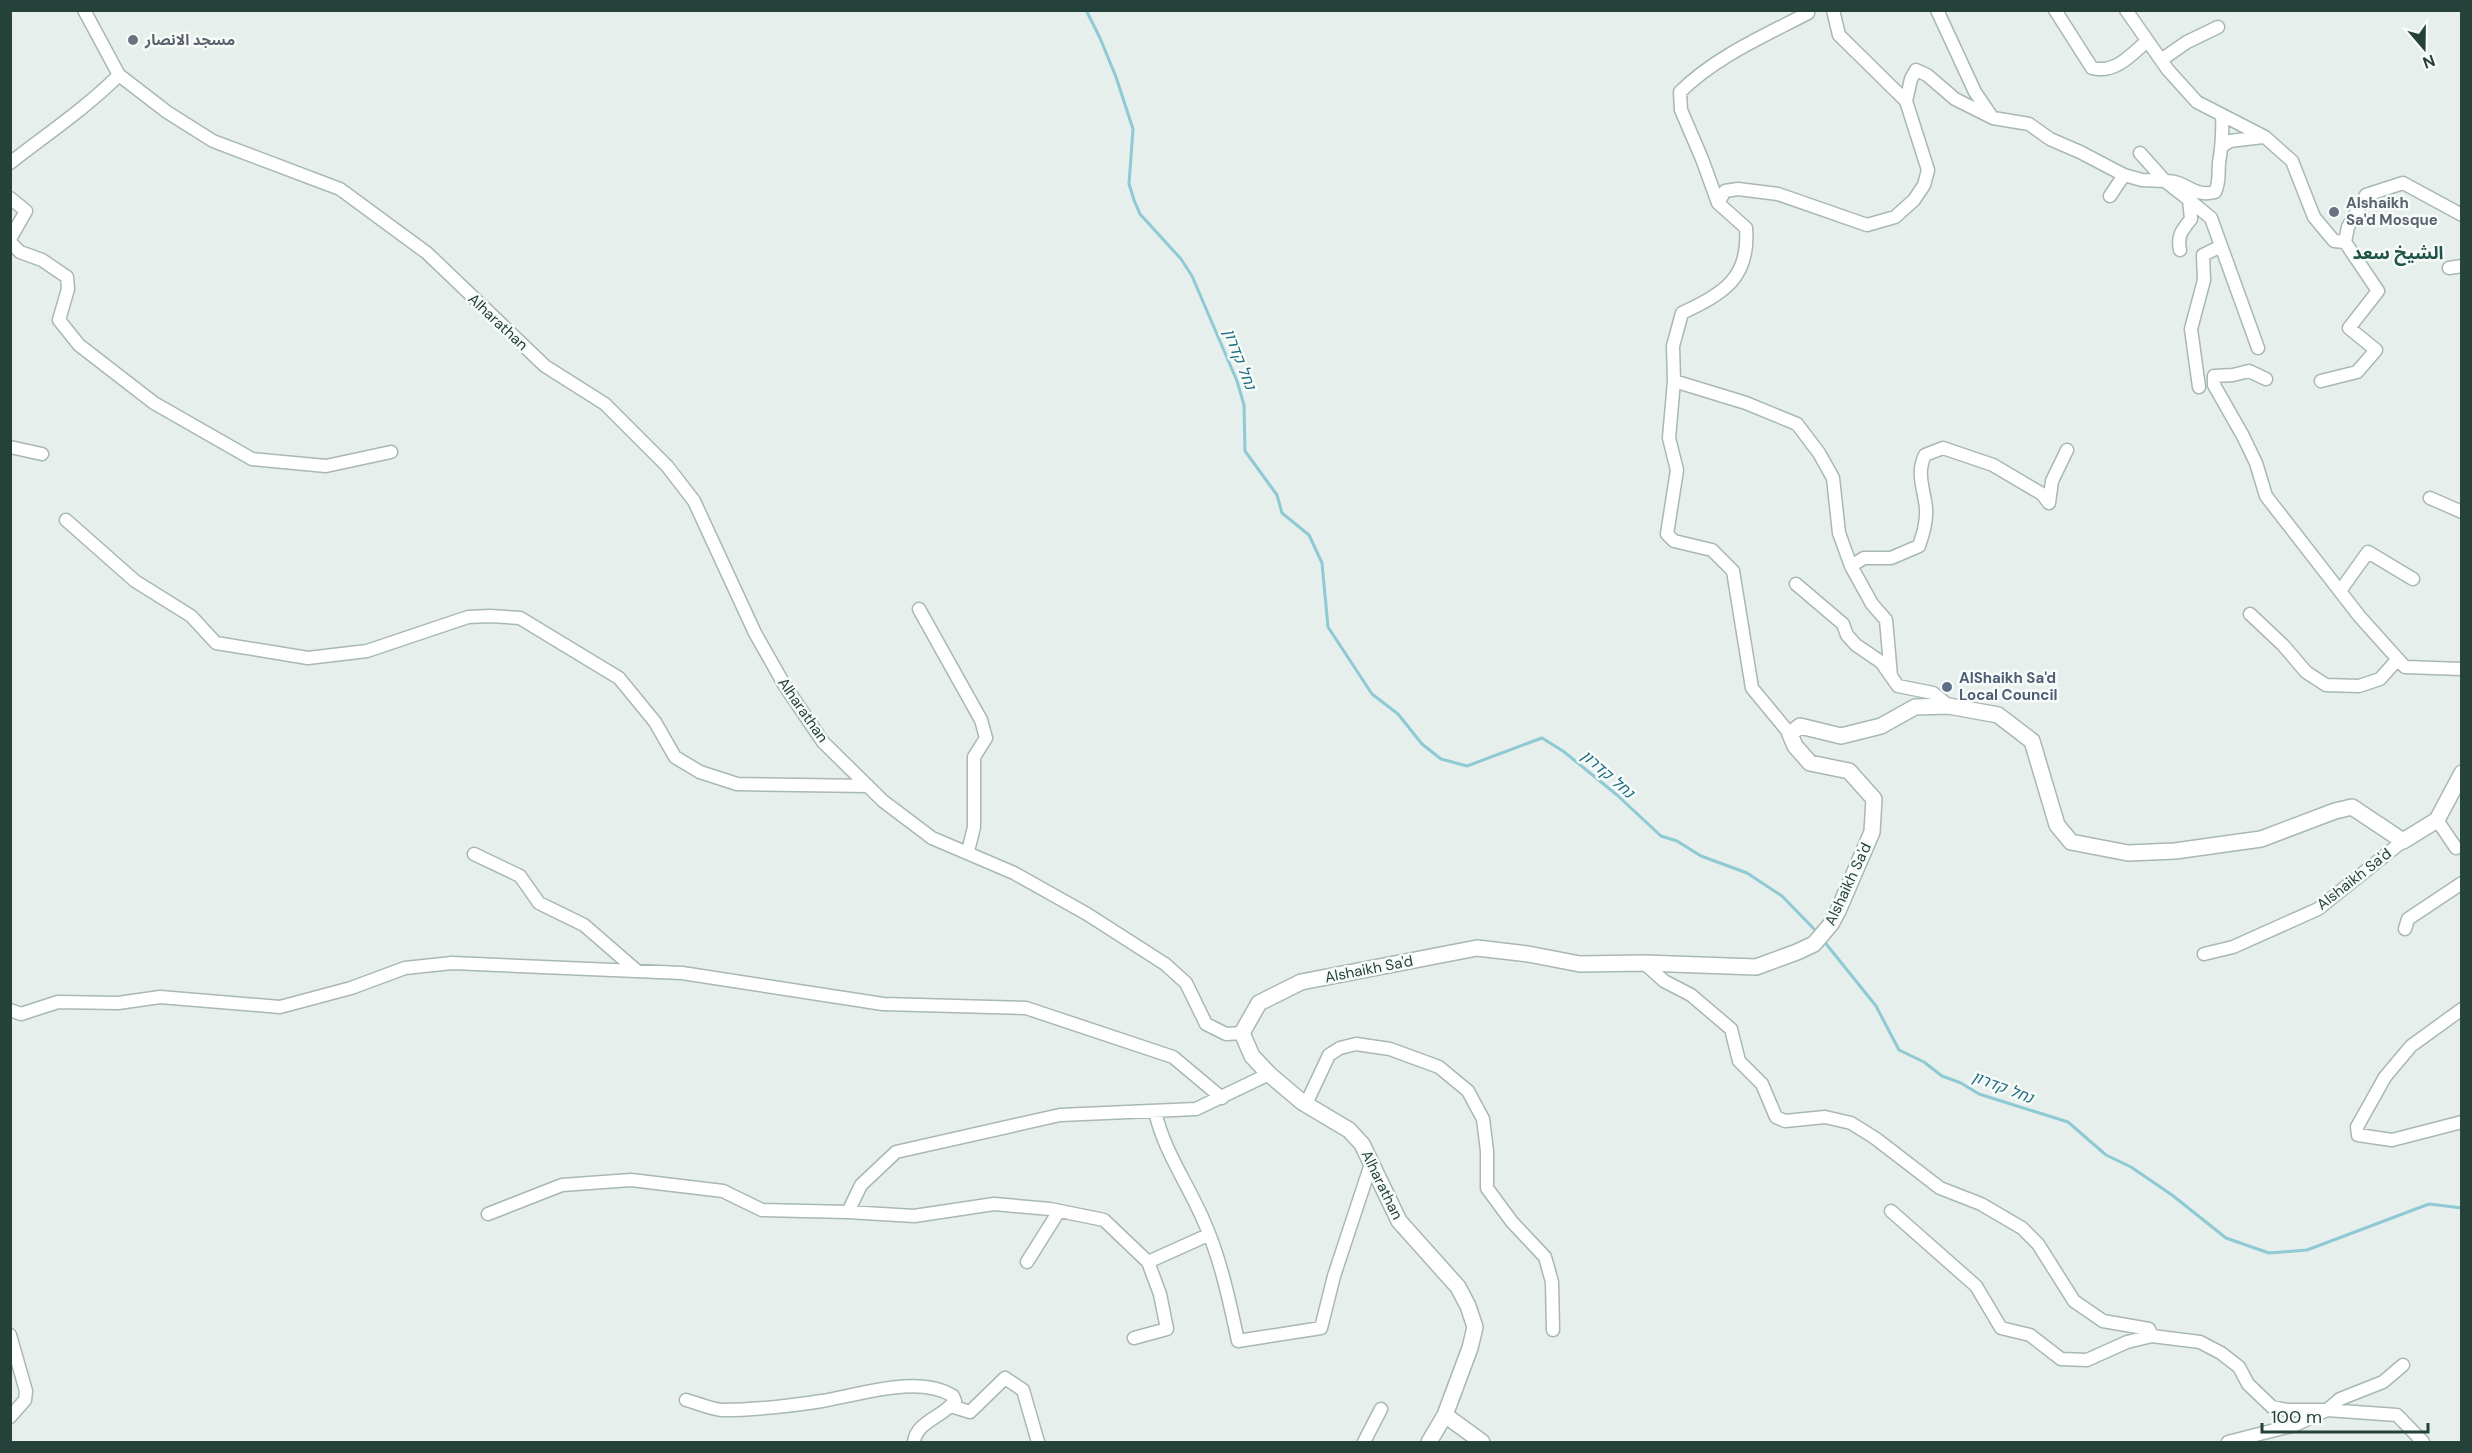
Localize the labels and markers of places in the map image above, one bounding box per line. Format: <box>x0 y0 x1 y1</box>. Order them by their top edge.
place label: مسجد الانصار <box>144 30 235 50</box>
marker: مسجد الانصار <box>126 33 140 47</box>
place label: Alshaikh Sa'd Mosque <box>2346 193 2438 230</box>
marker: Alshaikh Sa'd Mosque <box>2327 205 2341 219</box>
place label: AlShaikh Sa'd Local Council <box>1959 668 2058 705</box>
marker: AlShaikh Sa'd Local Council <box>1940 680 1954 694</box>

